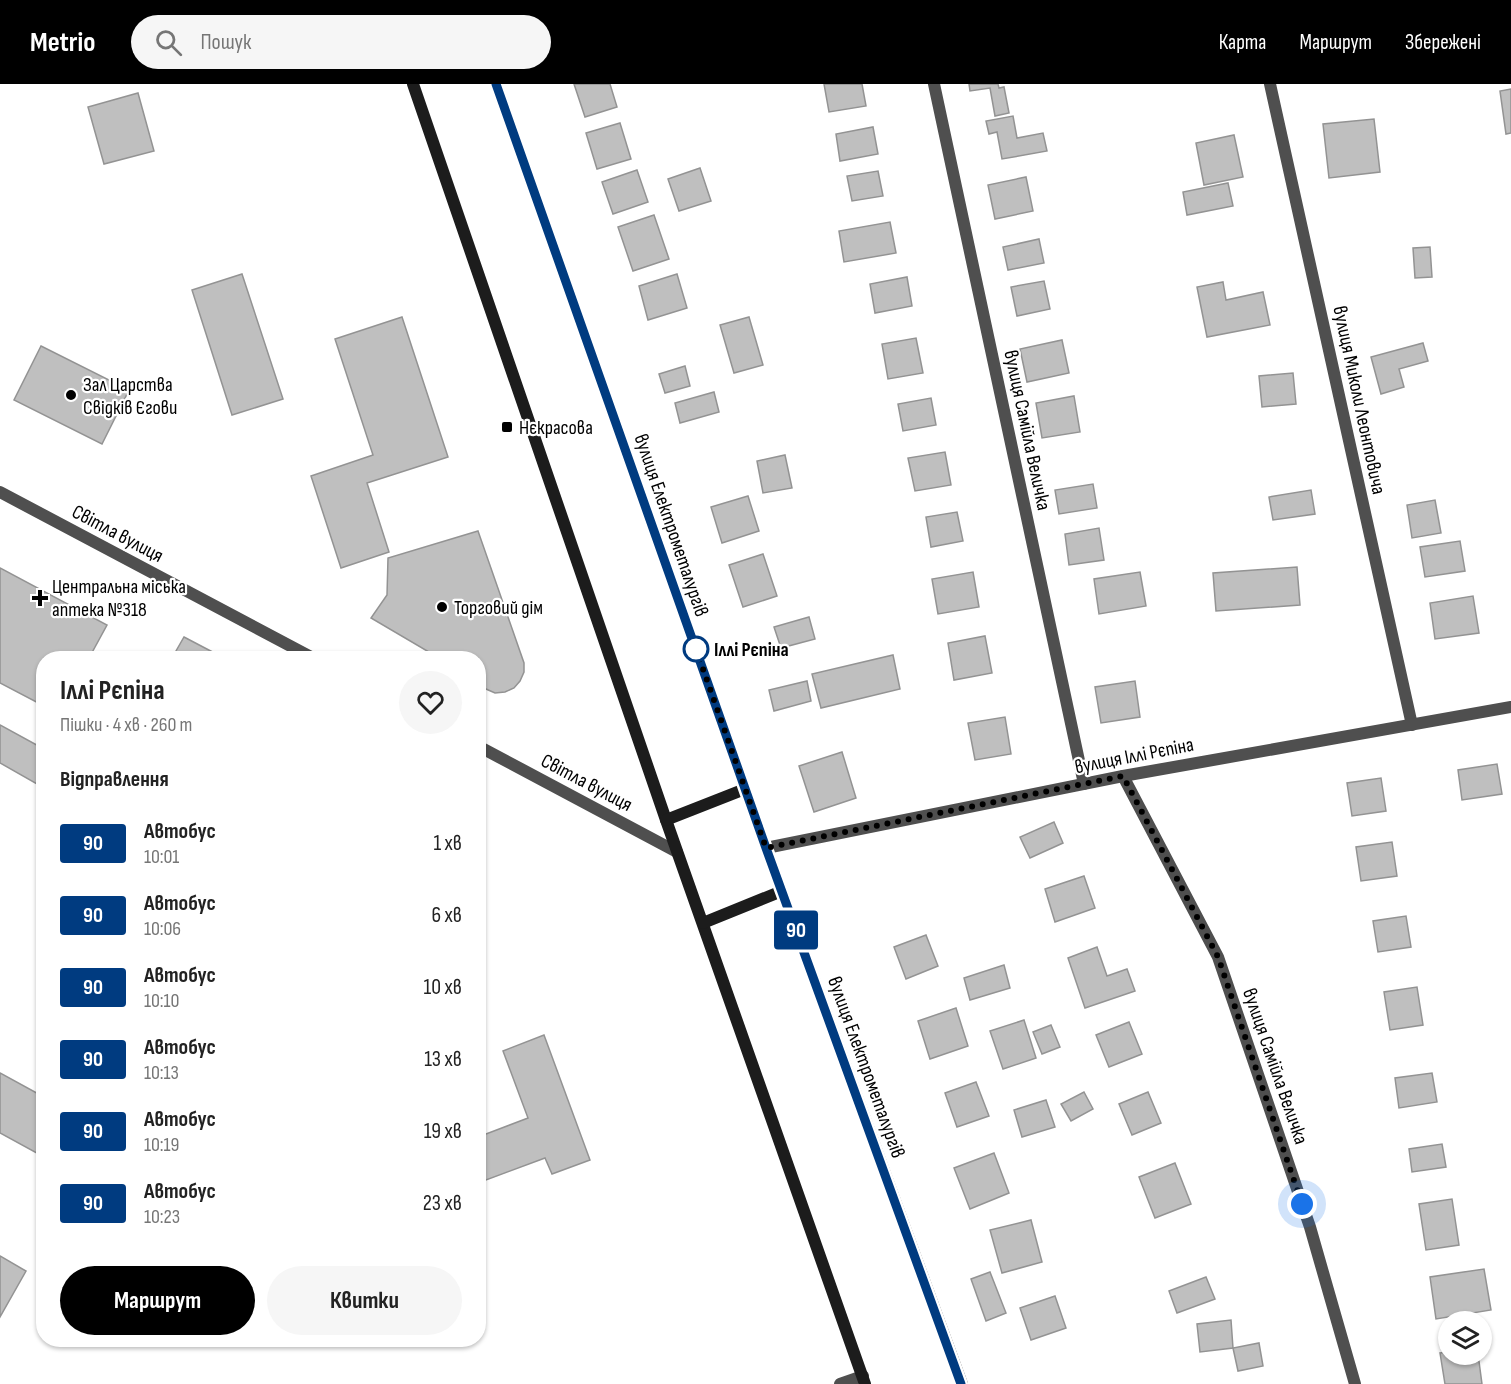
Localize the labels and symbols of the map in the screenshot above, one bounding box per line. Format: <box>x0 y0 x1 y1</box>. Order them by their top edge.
street label: вулиця Миколи Леонтовича <box>1327 304 1391 497</box>
street label: вулиця Самійла Величка <box>998 348 1056 513</box>
place label: Зал Царства Свідків Єгови <box>83 373 177 420</box>
marker: Зал Царства Свідків Єгови <box>64 388 78 402</box>
place label: Нєкрасова <box>519 416 593 440</box>
marker: Нєкрасова <box>500 420 514 434</box>
street label: вулиця Електрометалургів <box>629 431 714 620</box>
street label: Світла вулиця <box>68 500 167 568</box>
place label: Центральна міська аптека №318 <box>52 575 186 622</box>
marker: Центральна міська аптека №318 <box>33 591 47 605</box>
place label: Торговий дім <box>454 596 543 620</box>
marker: Торговий дім <box>435 600 449 614</box>
marker: Іллі Рєпіна <box>683 636 709 662</box>
place label: Іллі Рєпіна <box>714 638 789 662</box>
street label: вулиця Іллі Рєпіна <box>1073 733 1196 779</box>
street label: Світла вулиця <box>537 749 636 817</box>
line badge: 90 <box>769 910 823 950</box>
street label: вулиця Електрометалургів <box>822 973 910 1161</box>
street label: вулиця Самійла Величка <box>1237 985 1313 1147</box>
your location <box>1287 1189 1317 1219</box>

